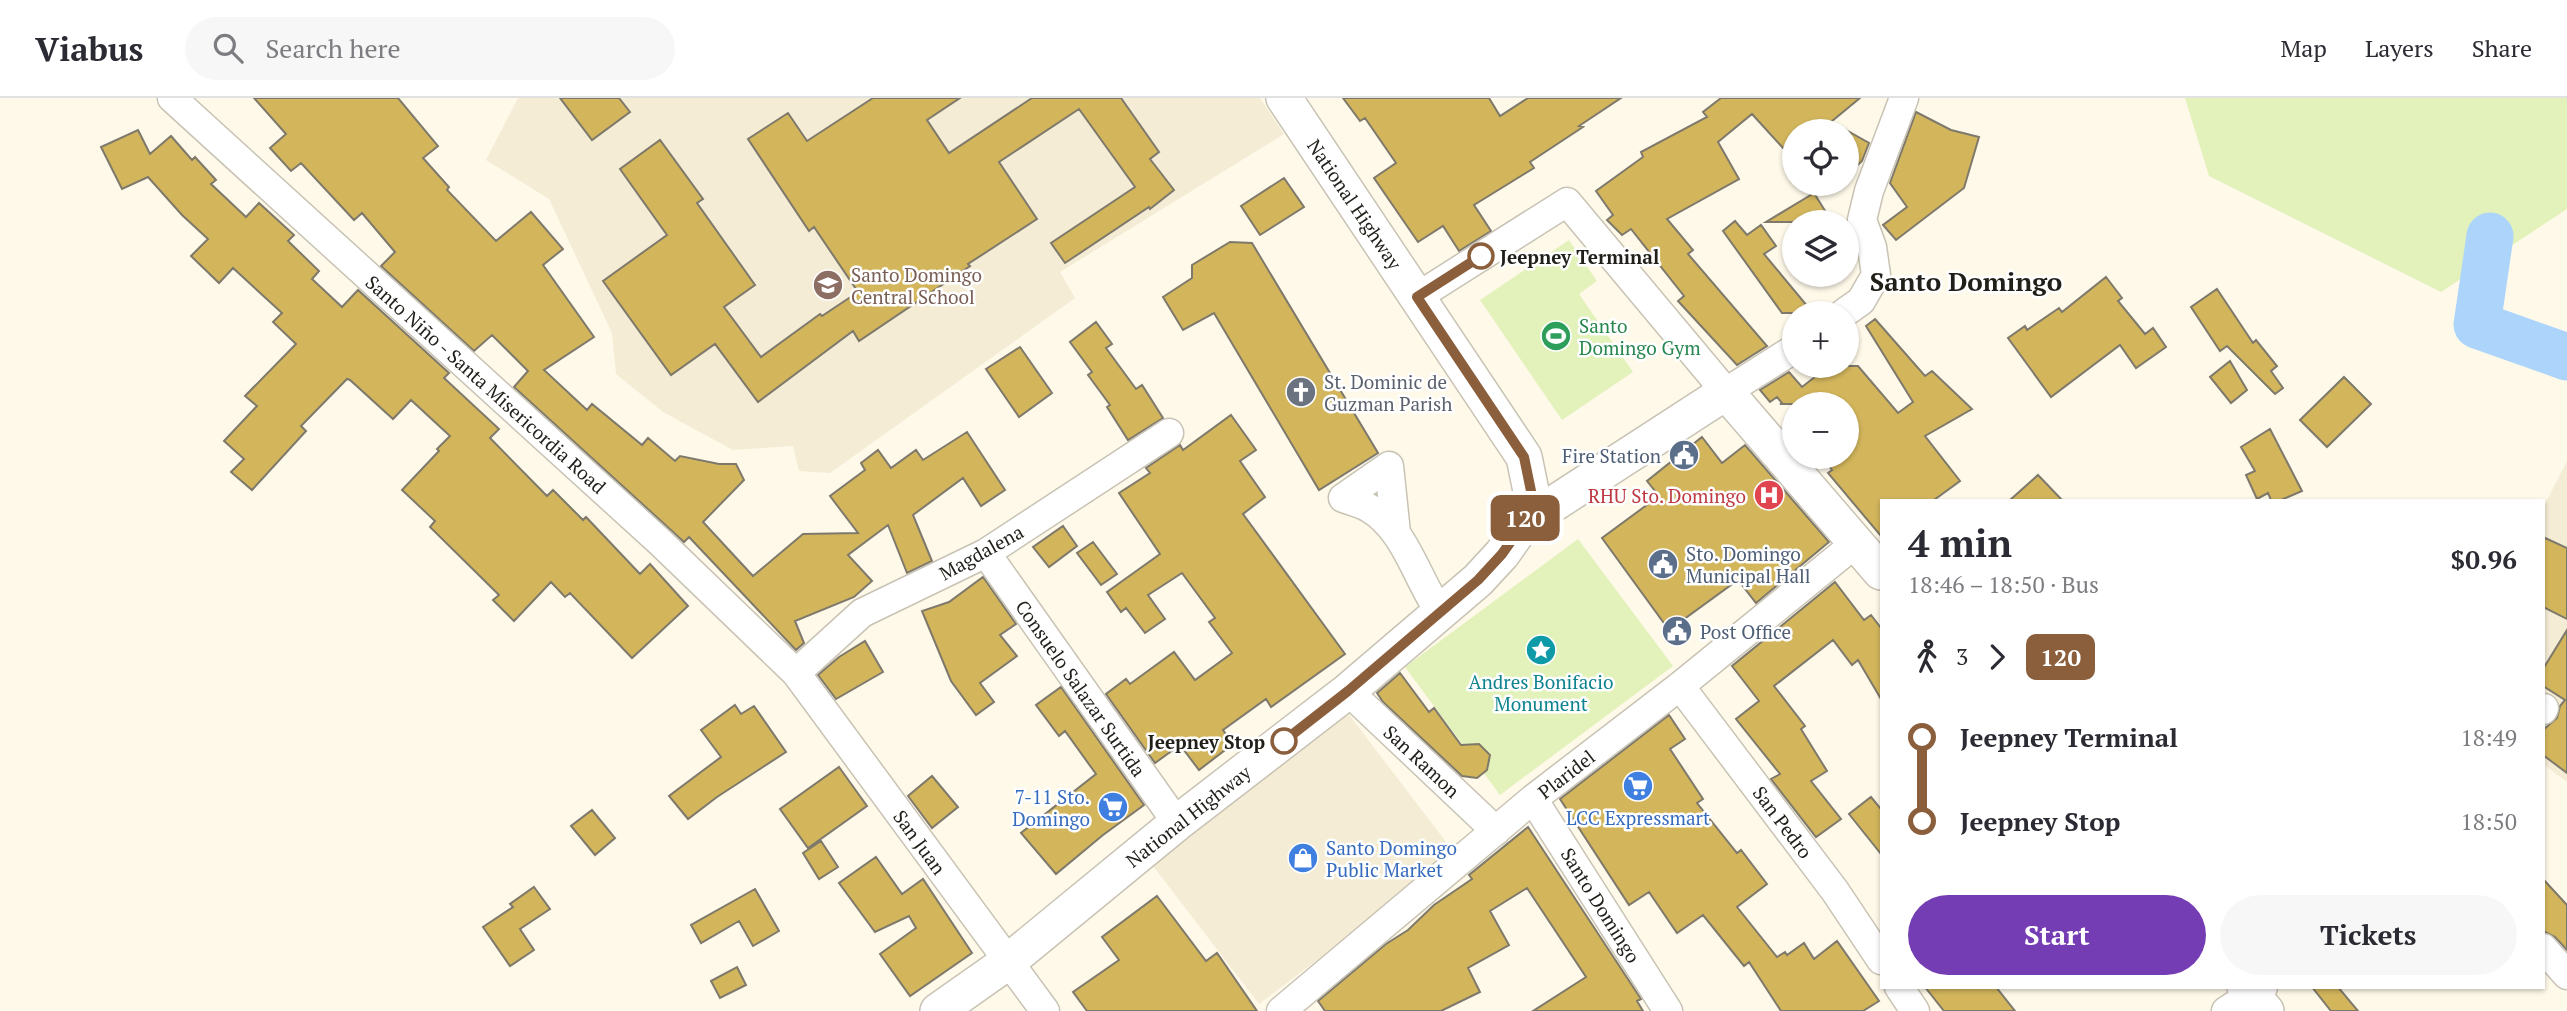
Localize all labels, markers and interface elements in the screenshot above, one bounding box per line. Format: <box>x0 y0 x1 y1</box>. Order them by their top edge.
search box <box>185 17 675 80</box>
text: Viabus <box>35 27 143 70</box>
icon: search <box>209 29 247 67</box>
text: Search here <box>265 31 401 65</box>
text: Map <box>2280 32 2327 64</box>
text: Layers <box>2365 32 2434 64</box>
text: Share <box>2472 32 2532 64</box>
map controls <box>1782 119 1859 469</box>
button: locate <box>1782 119 1859 196</box>
street label: National Highway <box>1302 134 1408 274</box>
button: layers <box>1782 210 1859 287</box>
marker: Jeepney Terminal <box>1468 243 1494 269</box>
place label: Jeepney Terminal <box>1500 244 1659 269</box>
place label: Santo Domingo Central School <box>851 262 982 309</box>
district label: Santo Domingo <box>1870 264 2062 298</box>
school or university icon: Santo Domingo Central School <box>811 268 845 302</box>
street label: Santo Niño - Santa Misericordia Road <box>361 269 612 499</box>
button: + <box>1782 301 1859 378</box>
place label: Santo Domingo Gym <box>1579 313 1701 360</box>
sports icon: Santo Domingo Gym <box>1539 319 1573 353</box>
place label: St. Dominic de Guzman Parish <box>1324 369 1452 416</box>
church icon: St. Dominic de Guzman Parish <box>1284 375 1318 409</box>
button: − <box>1782 392 1859 469</box>
public building icon: Fire Station <box>1667 438 1701 472</box>
place label: Fire Station <box>1562 443 1661 468</box>
hospital icon: RHU Sto. Domingo <box>1752 478 1786 512</box>
place label: RHU Sto. Domingo <box>1588 483 1746 508</box>
line badge: 120 <box>1485 495 1565 541</box>
text: 120 <box>1505 502 1545 534</box>
street label: Magdalena <box>935 518 1028 585</box>
text: 4 min <box>1908 518 2012 568</box>
place label: Sto. Domingo Municipal Hall <box>1686 541 1811 588</box>
text: $0.96 <box>2451 542 2517 576</box>
public building icon: Sto. Domingo Municipal Hall <box>1646 547 1680 581</box>
text: 18:46 – 18:50 · Bus <box>1908 569 2099 600</box>
street label: Consuelo Salazar Surtida <box>1010 595 1152 782</box>
public building icon: Post Office <box>1660 614 1694 648</box>
place label: Post Office <box>1700 619 1791 644</box>
place icon: Andres Bonifacio Monument <box>1524 633 1558 667</box>
icon: walk <box>1908 638 1946 676</box>
icon: forward <box>1978 638 2016 676</box>
text: 3 <box>1956 641 1968 672</box>
text: 120 <box>2040 641 2081 673</box>
place label: Andres Bonifacio Monument <box>1469 669 1613 716</box>
street label: San Ramon <box>1379 719 1465 803</box>
text: Jeepney Terminal <box>1960 720 2178 754</box>
text: 18:49 <box>2460 722 2517 753</box>
marker: Jeepney Stop <box>1271 728 1297 754</box>
place label: Jeepney Stop <box>1148 729 1265 754</box>
street label: Plaridel <box>1533 744 1599 804</box>
street label: National Highway <box>1121 759 1256 873</box>
supermarket icon: LCC Expressmart <box>1621 769 1655 803</box>
street label: San Pedro <box>1748 781 1818 863</box>
place label: 7-11 Sto. Domingo <box>1012 784 1090 831</box>
supermarket icon: 7-11 Sto. Domingo <box>1096 790 1130 824</box>
text: Jeepney Stop <box>1960 804 2120 838</box>
street label: San Juan <box>888 805 952 879</box>
place label: LCC Expressmart <box>1566 805 1710 830</box>
text: 18:50 <box>2460 806 2517 837</box>
place label: Santo Domingo Public Market <box>1326 835 1457 882</box>
shop icon: Santo Domingo Public Market <box>1286 841 1320 875</box>
street label: Santo Domingo <box>1556 843 1646 967</box>
button: Start <box>1908 895 2206 975</box>
button: Tickets <box>2220 895 2517 975</box>

